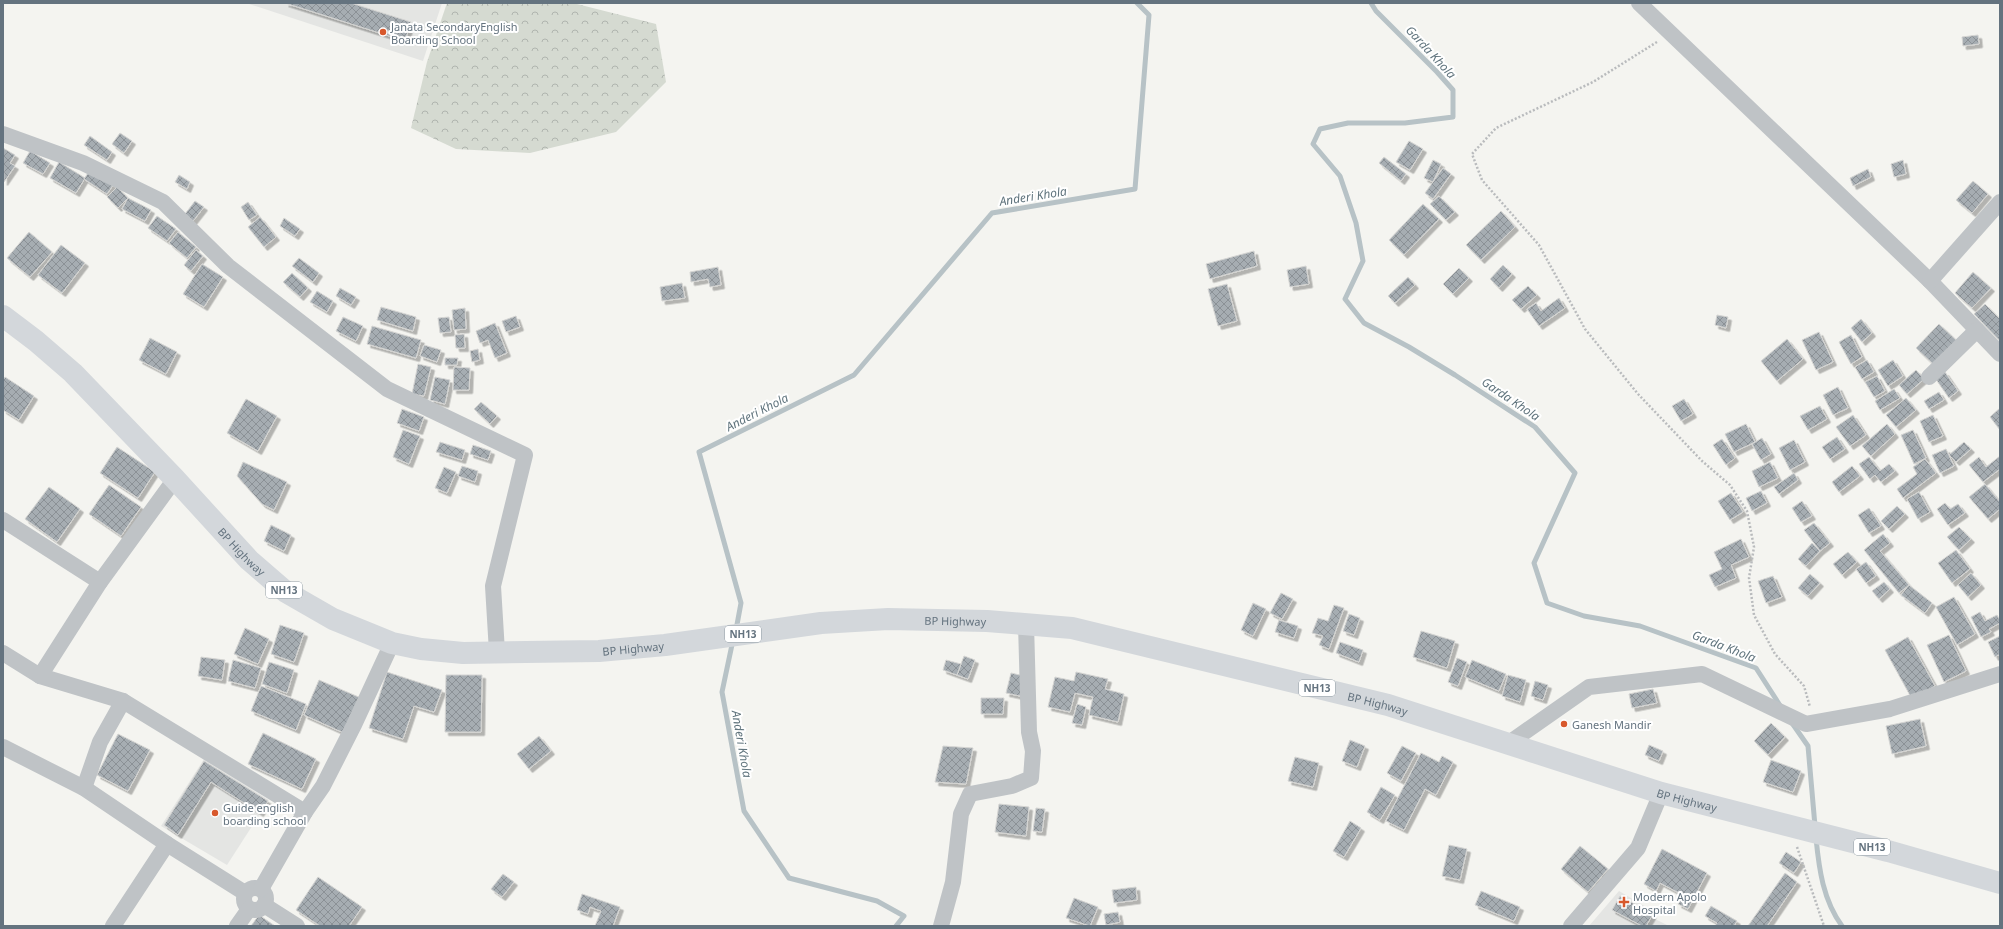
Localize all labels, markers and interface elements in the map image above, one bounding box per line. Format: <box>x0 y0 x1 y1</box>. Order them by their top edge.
place label: Janata SecondaryEnglish Boarding School <box>390 19 518 47</box>
water label: Garda Khola <box>1402 22 1460 82</box>
marker: Janata SecondaryEnglish Boarding School <box>378 27 388 37</box>
water label: Anderi Khola <box>997 182 1068 210</box>
water label: Garda Khola <box>1479 373 1544 425</box>
water label: Anderi Khola <box>722 389 791 435</box>
street label: BP Highway <box>215 524 269 579</box>
road number: NH13 <box>266 582 302 598</box>
street label: BP Highway <box>924 612 987 628</box>
road number: NH13 <box>725 626 761 642</box>
water label: Garda Khola <box>1690 626 1758 666</box>
street label: BP Highway <box>602 638 665 658</box>
road number: NH13 <box>1299 680 1335 696</box>
street label: BP Highway <box>1346 688 1410 719</box>
water label: Anderi Khola <box>728 708 756 779</box>
place label: Ganesh Mandir <box>1572 717 1652 732</box>
marker: Ganesh Mandir <box>1559 719 1569 729</box>
street label: BP Highway <box>1655 785 1719 815</box>
place label: Guide english boarding school <box>223 800 306 828</box>
marker: Guide english boarding school <box>210 808 220 818</box>
road number: NH13 <box>1854 839 1890 855</box>
place label: Modern Apolo Hospital <box>1633 889 1707 917</box>
marker: Modern Apolo Hospital <box>1618 896 1630 908</box>

